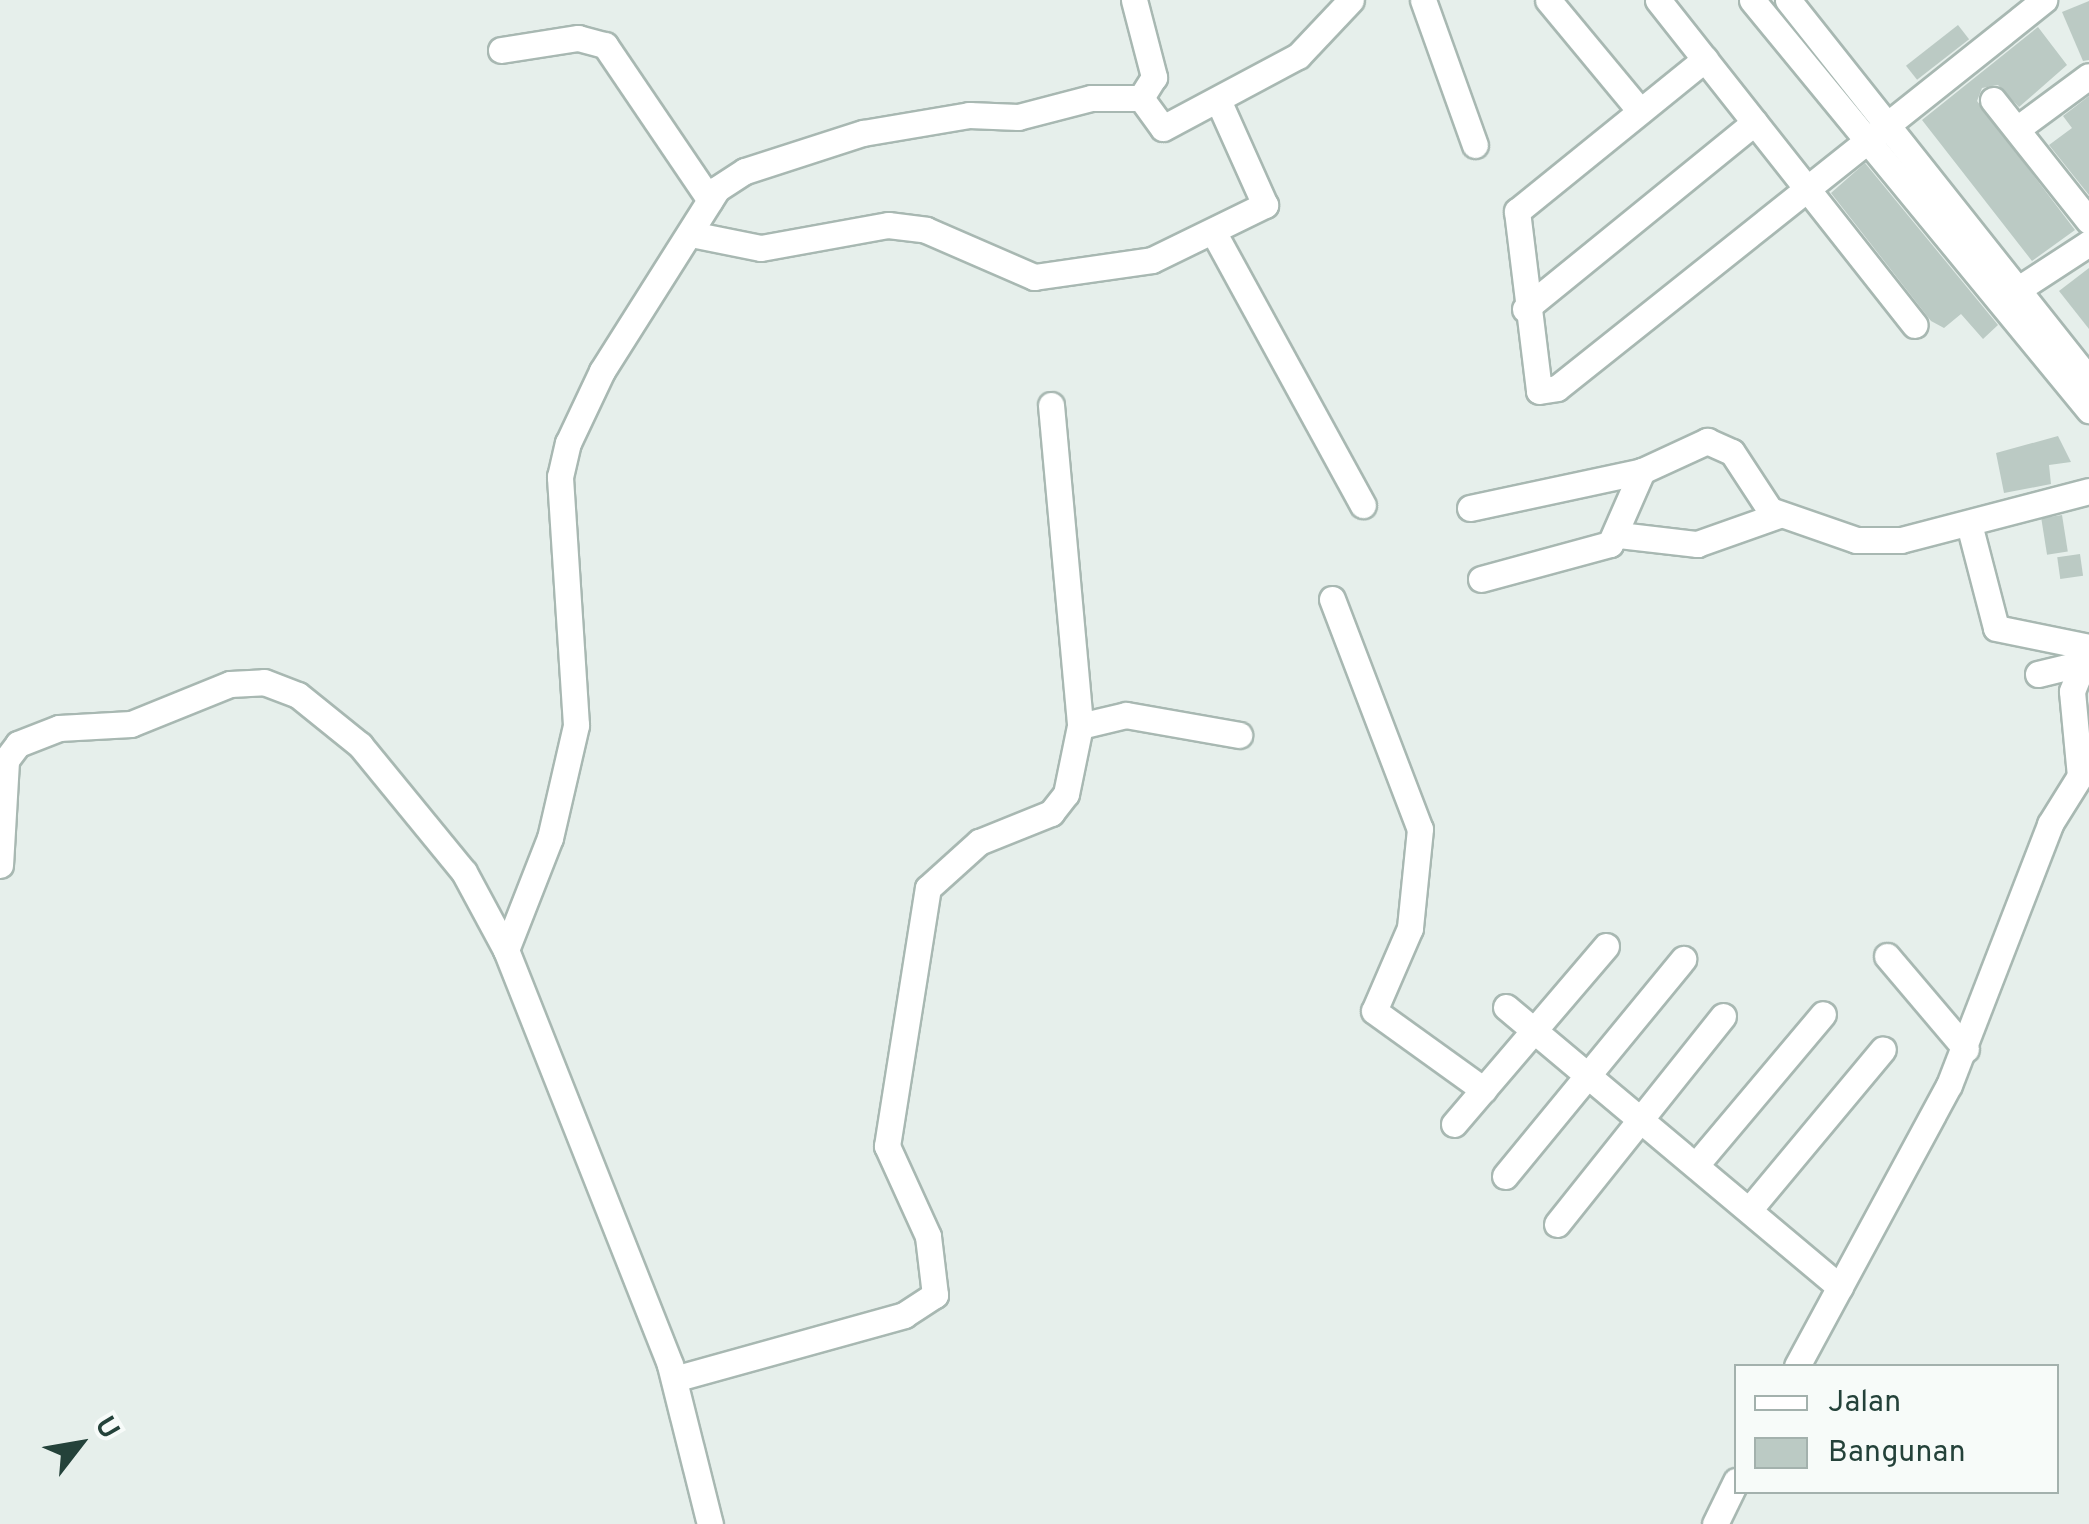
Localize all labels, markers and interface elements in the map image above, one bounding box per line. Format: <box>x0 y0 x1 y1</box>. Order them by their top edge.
legend <box>1734 1364 2059 1494</box>
text: Jalan <box>1828 1385 1901 1422</box>
north arrow <box>30 1394 130 1494</box>
text: U <box>85 1411 126 1446</box>
text: Bangunan <box>1828 1435 1966 1472</box>

